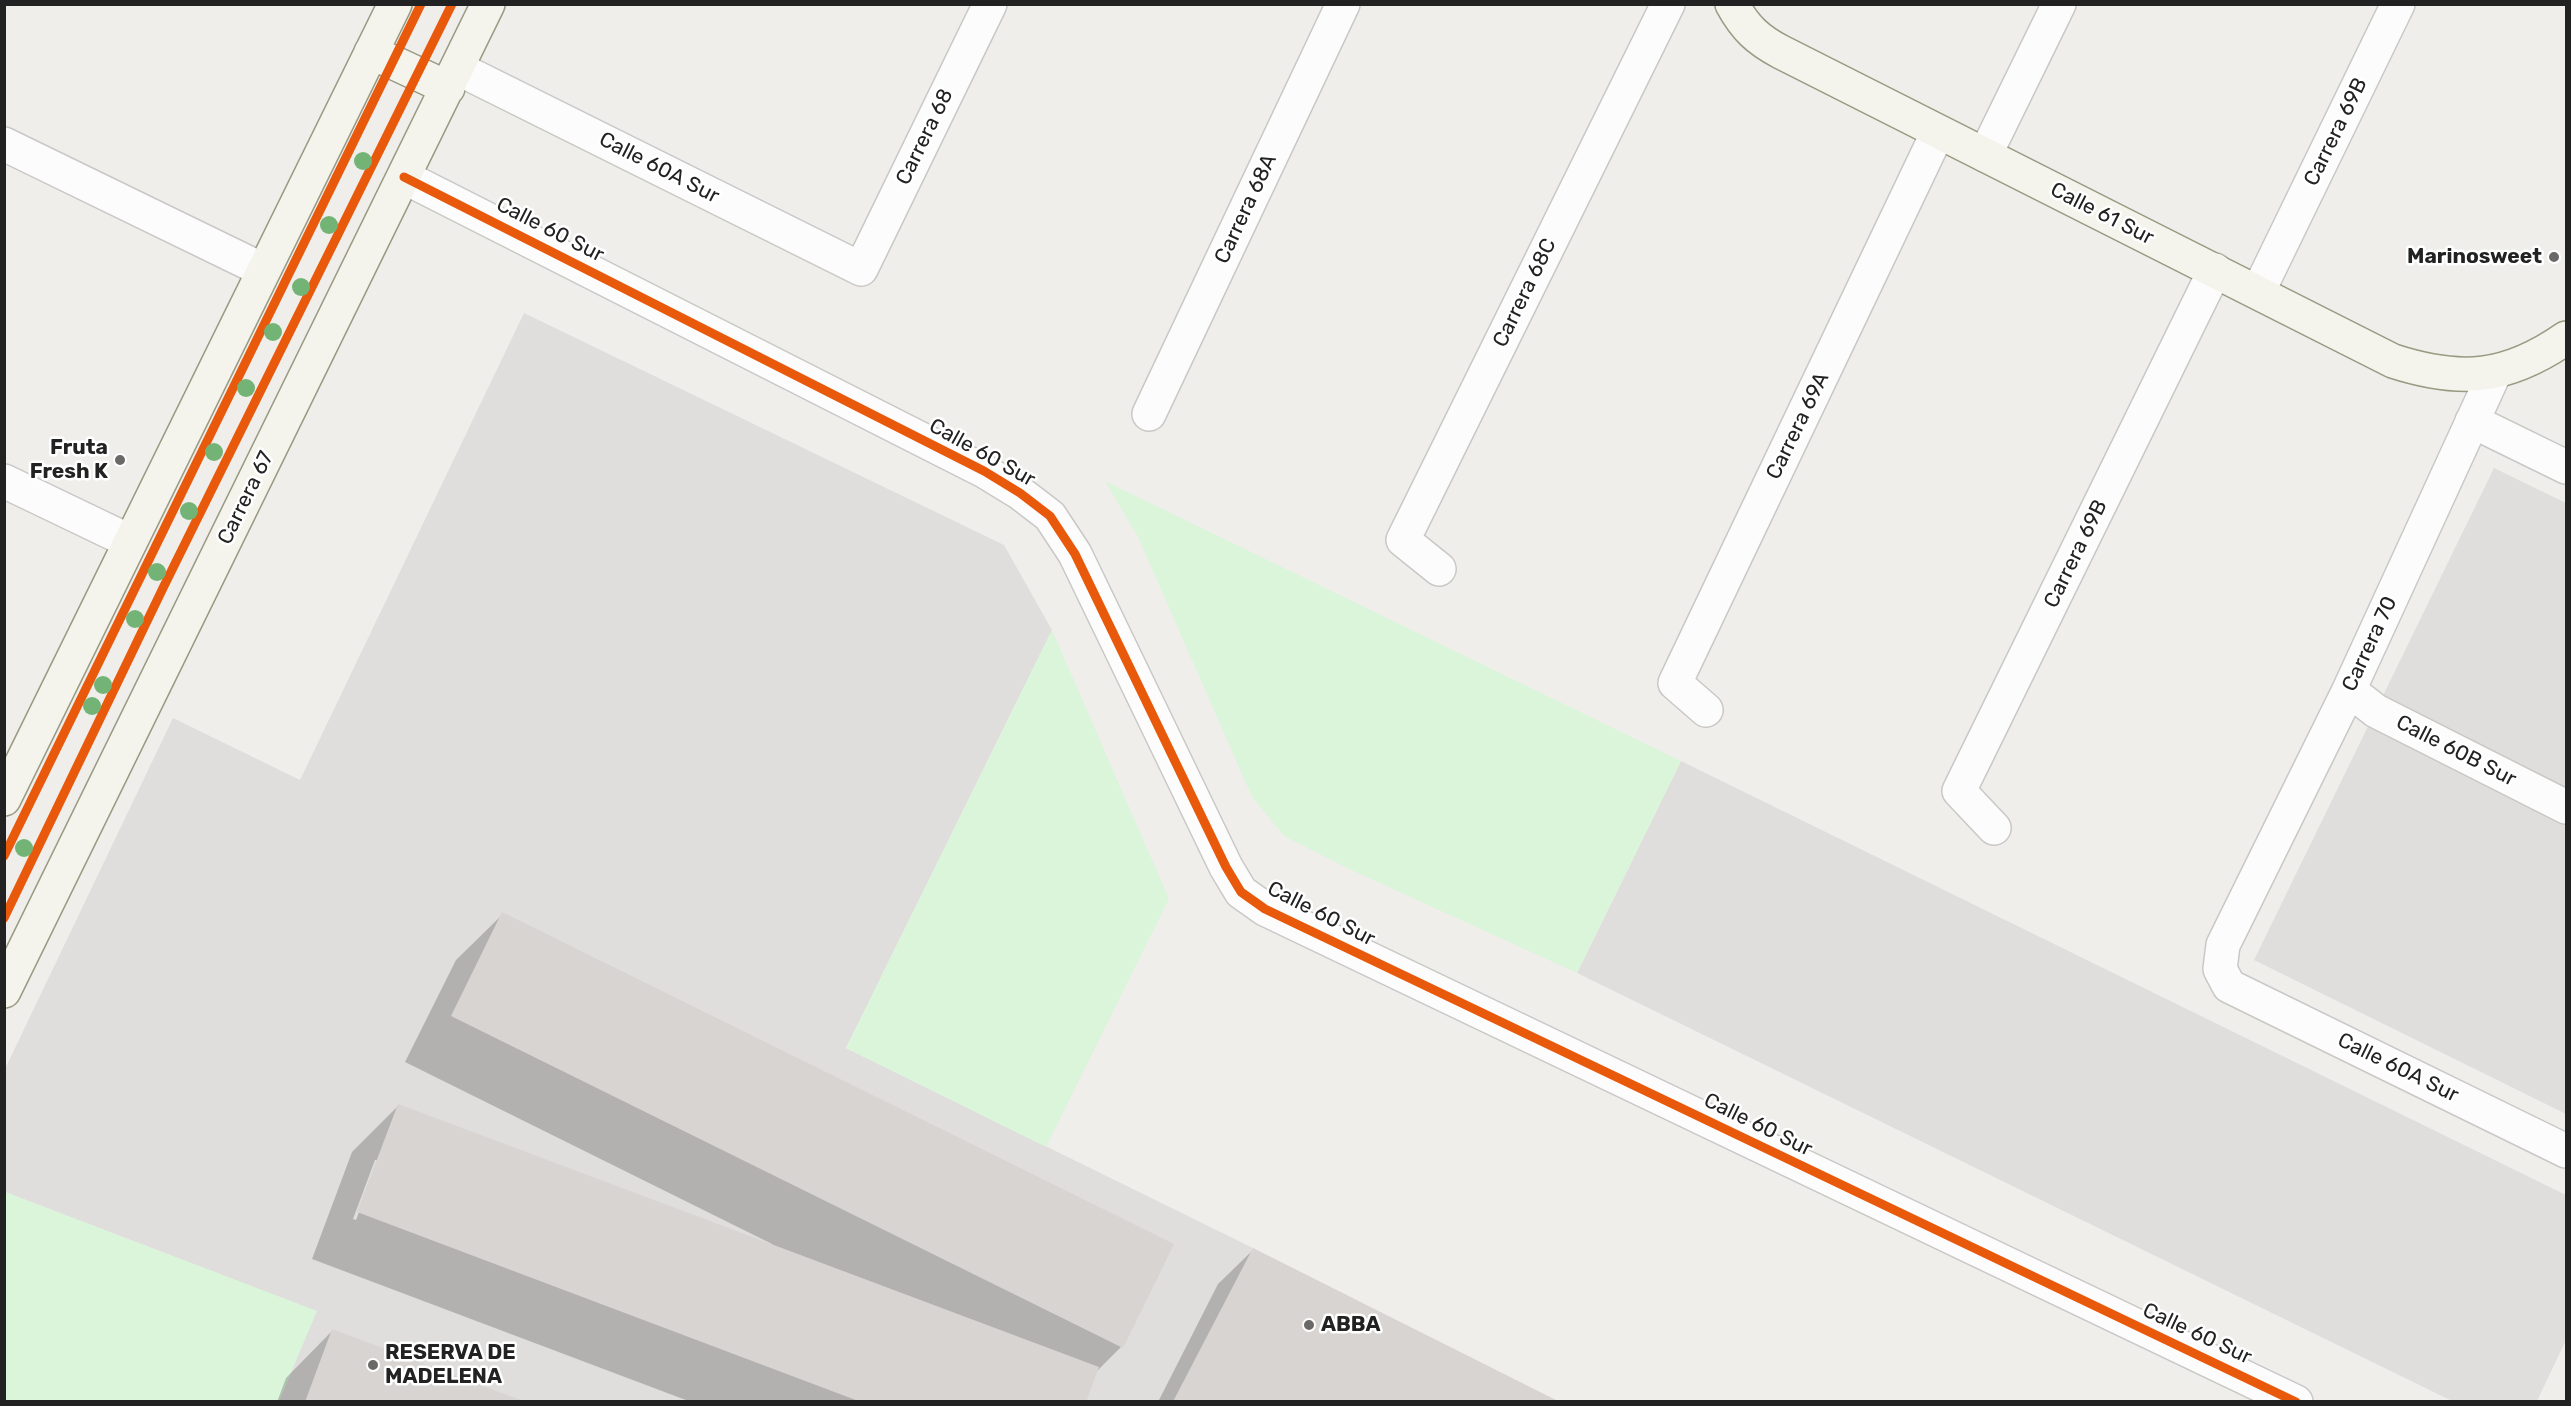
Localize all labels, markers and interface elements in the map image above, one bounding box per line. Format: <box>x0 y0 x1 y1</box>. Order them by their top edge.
street label: Carrera 69B <box>2299 74 2373 190</box>
street label: Carrera 68 <box>891 85 959 189</box>
street label: Calle 60A Sur <box>595 127 723 209</box>
street label: Carrera 68A <box>1210 150 1282 268</box>
street label: Calle 61 Sur <box>2046 177 2158 251</box>
street label: Calle 60 Sur <box>492 192 608 268</box>
street label: Carrera 68C <box>1488 235 1562 351</box>
place label: Marinosweet <box>2407 244 2542 270</box>
marker: Marinosweet <box>2547 250 2561 264</box>
street label: Carrera 69A <box>1761 368 1835 484</box>
street label: Calle 60 Sur <box>925 413 1039 493</box>
place label: Fruta Fresh K <box>30 435 108 485</box>
street label: Carrera 67 <box>213 447 279 549</box>
marker: Fruta Fresh K <box>113 453 127 467</box>
street label: Carrera 69B <box>2039 496 2113 612</box>
street label: Carrera 70 <box>2337 593 2403 695</box>
street label: Calle 60B Sur <box>2392 710 2520 792</box>
street label: Calle 60 Sur <box>1263 876 1379 952</box>
street label: Calle 60A Sur <box>2333 1028 2463 1108</box>
street label: Calle 60 Sur <box>1700 1088 1816 1162</box>
street label: Calle 60 Sur <box>2138 1298 2256 1370</box>
place label: ABBA <box>1321 1312 1380 1338</box>
marker: ABBA <box>1302 1318 1316 1332</box>
place label: RESERVA DE MADELENA <box>385 1340 516 1390</box>
marker: RESERVA DE MADELENA <box>366 1358 380 1372</box>

